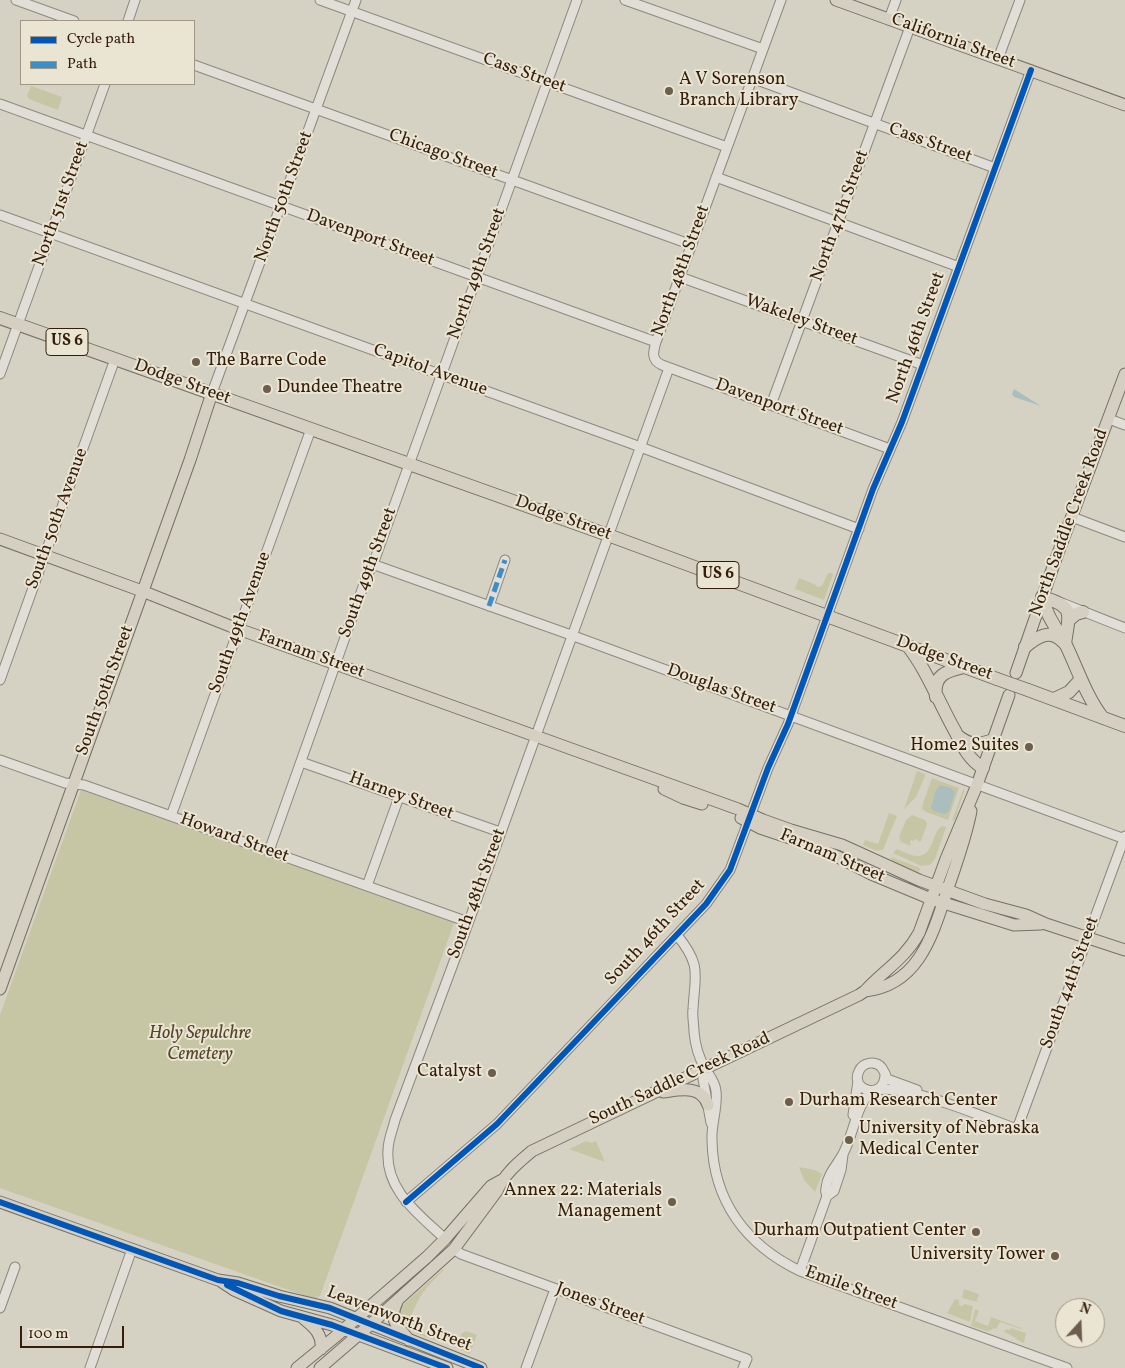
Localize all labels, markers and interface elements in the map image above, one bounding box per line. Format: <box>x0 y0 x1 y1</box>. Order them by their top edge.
street label: California Street <box>888 10 1018 74</box>
legend <box>20 20 195 85</box>
text: Cycle path <box>67 29 135 50</box>
street label: Cass Street <box>479 49 569 99</box>
text: Path <box>67 54 97 75</box>
place label: A V Sorenson Branch Library <box>679 70 799 112</box>
marker: A V Sorenson Branch Library <box>663 85 675 97</box>
street label: Cass Street <box>885 119 975 169</box>
street label: Chicago Street <box>386 125 500 185</box>
street label: North 50th Street <box>251 128 319 266</box>
street label: North 51st Street <box>29 138 95 270</box>
street label: North 47th Street <box>807 147 875 285</box>
street label: North 48th Street <box>648 202 716 340</box>
street label: North 49th Street <box>444 205 512 343</box>
street label: Davenport Street <box>303 206 437 272</box>
street label: North 46th Street <box>883 269 951 407</box>
street label: Wakeley Street <box>742 291 860 351</box>
road number: US 6 <box>46 328 88 356</box>
street label: Capitol Avenue <box>370 340 490 402</box>
place label: The Barre Code <box>206 351 326 373</box>
street label: Dodge Street <box>131 356 233 410</box>
marker: The Barre Code <box>190 356 202 368</box>
street label: Davenport Street <box>712 375 846 441</box>
place label: Dundee Theatre <box>277 378 402 400</box>
marker: Dundee Theatre <box>261 383 273 395</box>
street label: North Saddle Creek Road <box>1026 426 1114 620</box>
street label: South 50th Avenue <box>22 445 94 593</box>
street label: Dodge Street <box>512 492 614 546</box>
street label: South 49th Street <box>335 505 403 641</box>
street label: South 49th Avenue <box>205 549 277 697</box>
road number: US 6 <box>697 562 739 588</box>
street label: South 50th Street <box>72 623 140 759</box>
street label: Farnam Street <box>255 626 367 684</box>
street label: Dodge Street <box>893 632 995 686</box>
street label: Douglas Street <box>663 660 779 720</box>
place label: Home2 Suites <box>910 736 1019 758</box>
marker: Home2 Suites <box>1023 741 1035 753</box>
street label: Harney Street <box>346 768 456 826</box>
street label: Howard Street <box>177 809 291 869</box>
street label: Farnam Street <box>776 825 888 889</box>
street label: South 48th Street <box>444 826 512 962</box>
street label: South 46th Street <box>601 875 711 991</box>
street label: South 44th Street <box>1037 914 1105 1052</box>
park label: Holy Sepulchre Cemetery <box>149 1024 251 1066</box>
street label: South Saddle Creek Road <box>586 1028 774 1132</box>
place label: Catalyst <box>417 1062 482 1084</box>
marker: Catalyst <box>486 1067 498 1079</box>
place label: Durham Research Center <box>799 1091 997 1113</box>
marker: Durham Research Center <box>783 1096 795 1108</box>
place label: University of Nebraska Medical Center <box>859 1119 1040 1162</box>
marker: University of Nebraska Medical Center <box>843 1134 855 1146</box>
place label: Annex 22: Materials Management <box>504 1181 662 1224</box>
marker: Annex 22: Materials Management <box>666 1196 678 1208</box>
place label: Durham Outpatient Center <box>753 1221 966 1243</box>
marker: Durham Outpatient Center <box>970 1226 982 1238</box>
place label: University Tower <box>910 1245 1045 1267</box>
marker: University Tower <box>1049 1250 1061 1262</box>
street label: Emile Street <box>802 1262 900 1316</box>
street label: Jones Street <box>552 1279 648 1331</box>
street label: Leavenworth Street <box>323 1282 475 1358</box>
north arrow <box>1055 1298 1105 1348</box>
text: N <box>1077 1299 1093 1320</box>
scale bar <box>22 1316 126 1348</box>
text: 100 m <box>28 1324 68 1345</box>

